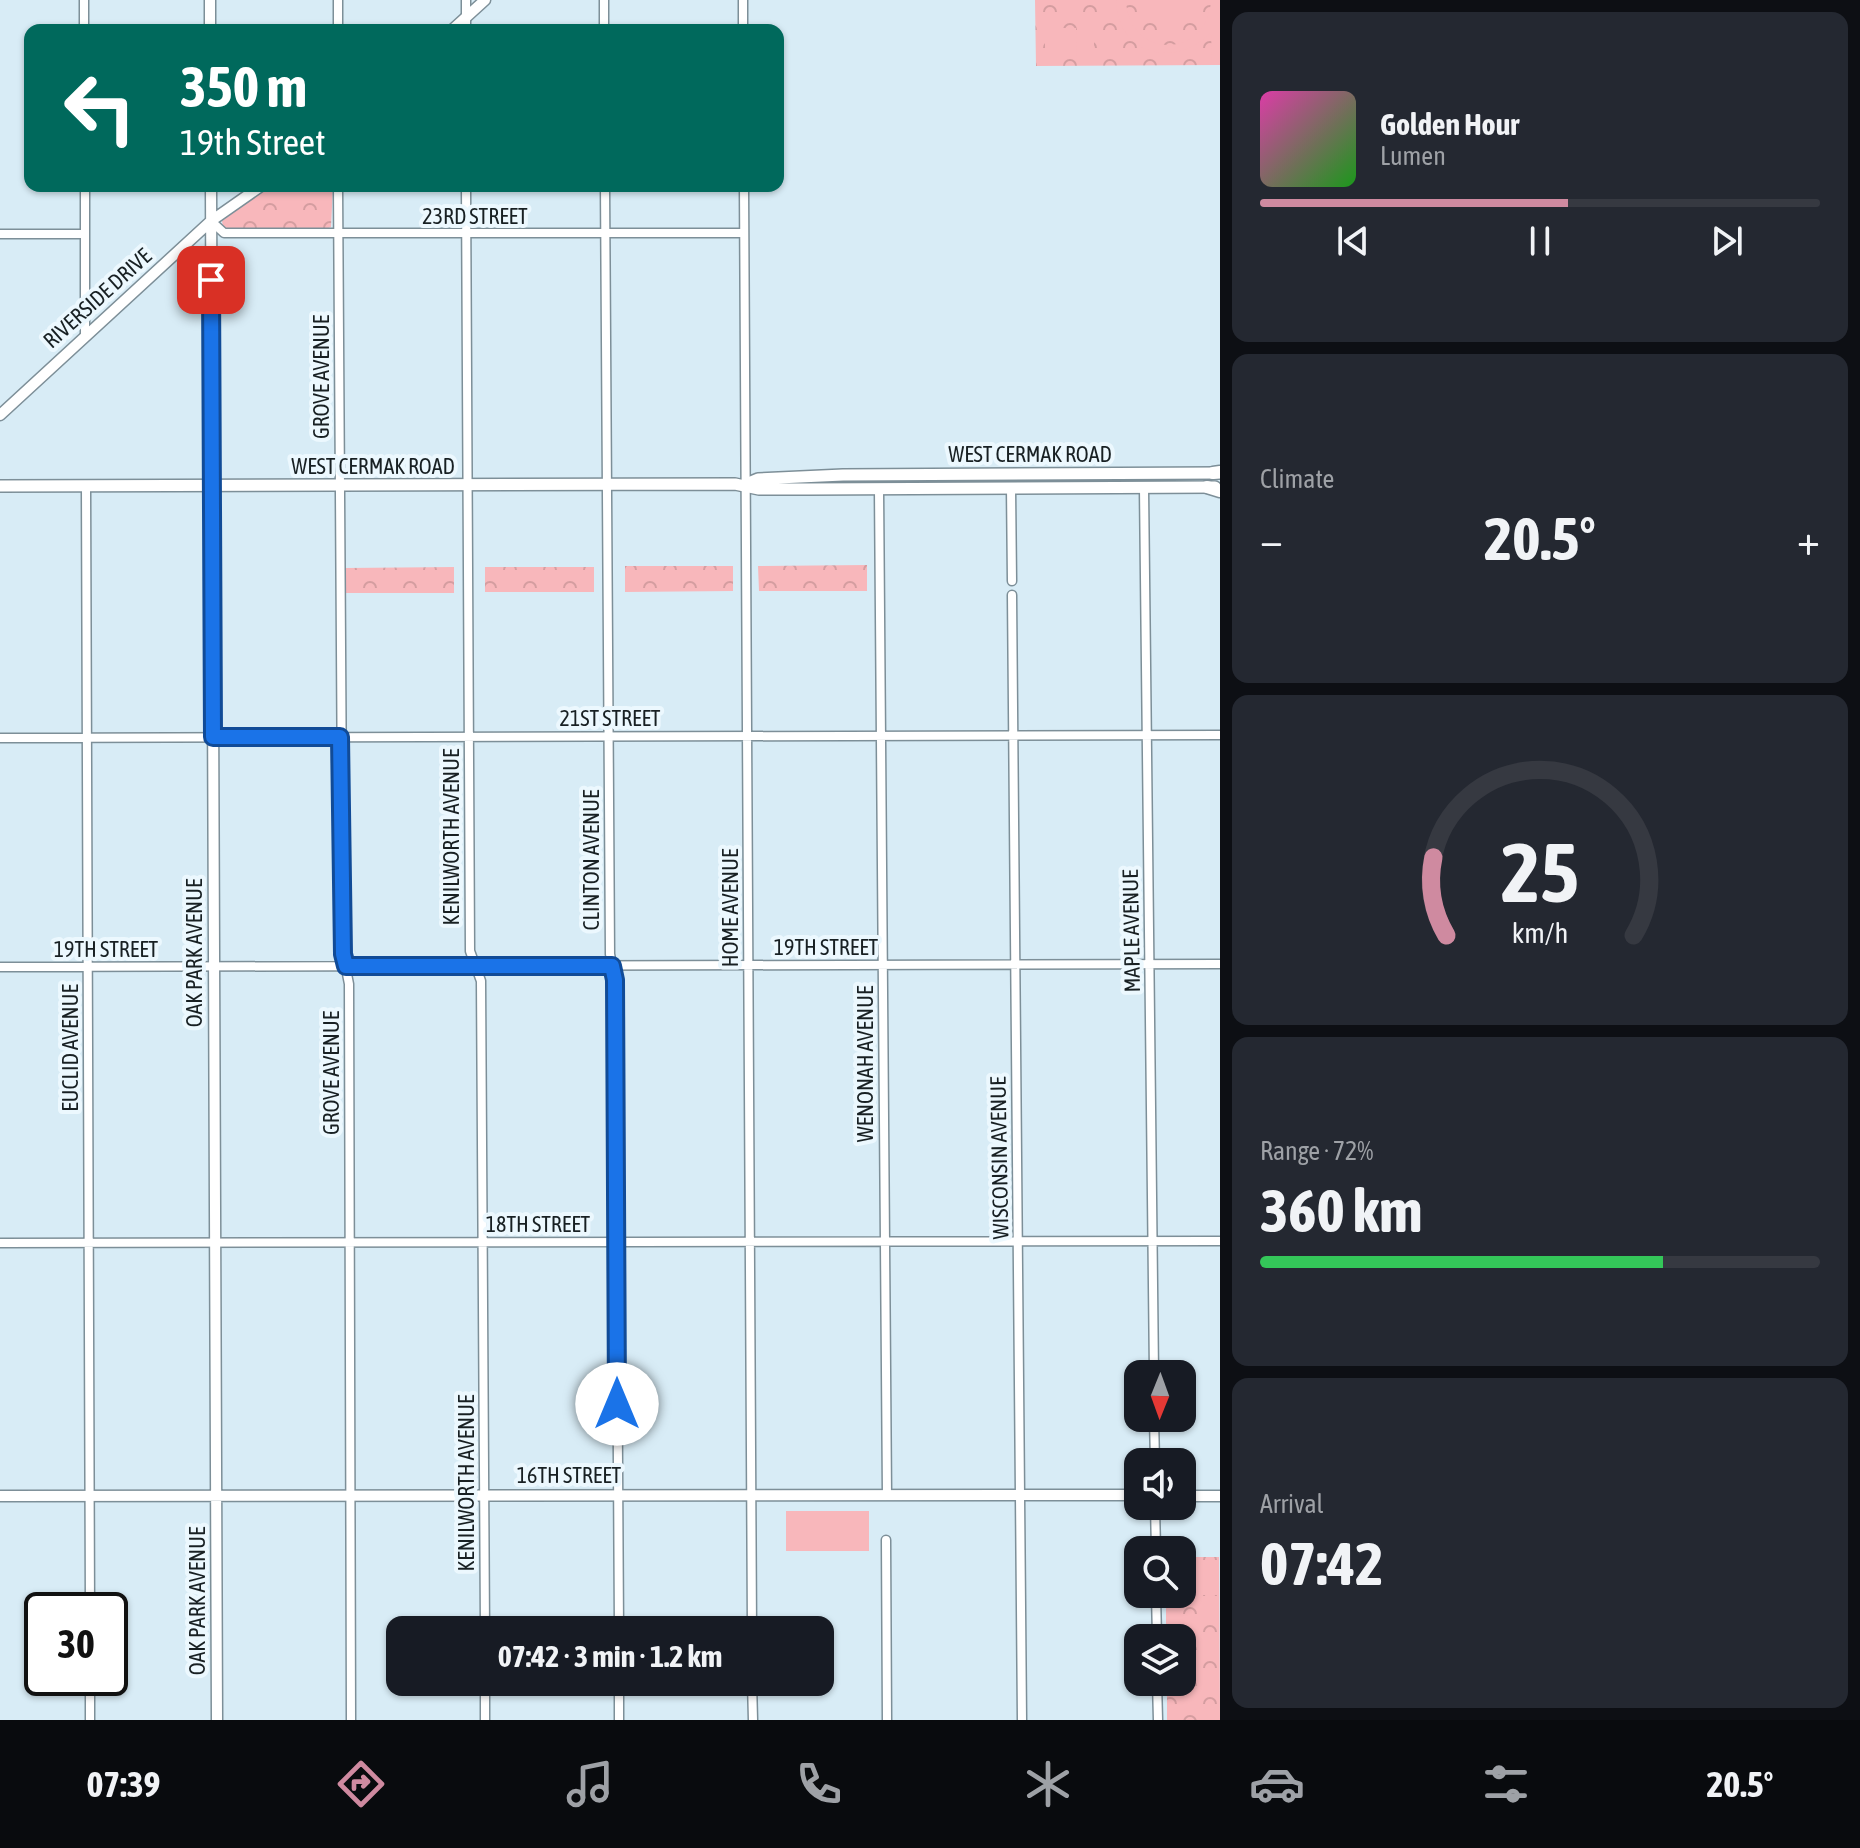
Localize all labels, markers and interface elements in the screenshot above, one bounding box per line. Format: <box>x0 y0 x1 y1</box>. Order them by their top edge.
text: 350 m <box>180 55 307 119</box>
icon: left <box>48 56 152 160</box>
text: Golden Hour <box>1380 107 1519 141</box>
text: 19th Street <box>180 121 326 163</box>
text: Lumen <box>1380 141 1446 171</box>
street label: 23RD STREET <box>422 203 528 229</box>
icon: previous <box>1331 219 1375 263</box>
icon: pause <box>1518 219 1562 263</box>
icon: next <box>1705 219 1749 263</box>
street label: RIVERSIDE DRIVE <box>38 242 157 353</box>
pin <box>177 246 245 314</box>
icon: arrive <box>189 258 233 302</box>
street label: GROVE AVENUE <box>308 314 334 439</box>
street label: WEST CERMAK ROAD <box>948 441 1112 467</box>
street label: WEST CERMAK ROAD <box>291 453 455 479</box>
text: Climate <box>1260 464 1334 494</box>
text: 20.5° <box>1484 504 1596 573</box>
text: − <box>1260 514 1283 564</box>
text: + <box>1797 514 1820 564</box>
street label: 21ST STREET <box>560 705 661 731</box>
street label: KENILWORTH AVENUE <box>438 748 464 925</box>
street label: CLINTON AVENUE <box>578 789 604 930</box>
text: 25 <box>1501 824 1579 920</box>
street label: HOME AVENUE <box>717 848 743 967</box>
street label: MAPLE AVENUE <box>1117 869 1145 993</box>
street label: OAK PARK AVENUE <box>181 878 207 1027</box>
text: km/h <box>1512 916 1568 949</box>
street label: 19TH STREET <box>774 934 879 960</box>
street label: 19TH STREET <box>54 936 159 962</box>
street label: EUCLID AVENUE <box>57 984 83 1112</box>
street label: WENONAH AVENUE <box>852 985 878 1142</box>
street label: GROVE AVENUE <box>318 1010 344 1135</box>
street label: WISCONSIN AVENUE <box>985 1076 1013 1240</box>
text: Range · 72% <box>1260 1136 1373 1166</box>
text: 360 km <box>1260 1176 1422 1245</box>
street label: 18TH STREET <box>486 1211 591 1237</box>
north arrow <box>1124 1360 1196 1432</box>
map controls <box>1124 1360 1196 1696</box>
position arrow <box>575 1362 659 1446</box>
street label: KENILWORTH AVENUE <box>453 1394 479 1571</box>
button: sound <box>1124 1448 1196 1520</box>
street label: 16TH STREET <box>517 1462 622 1488</box>
text: Arrival <box>1260 1489 1324 1519</box>
street label: OAK PARK AVENUE <box>184 1526 210 1675</box>
text: 07:42 <box>1260 1529 1383 1598</box>
button: search <box>1124 1536 1196 1608</box>
speed limit sign: 30 <box>24 1592 128 1696</box>
button: layers <box>1124 1624 1196 1696</box>
text: 07:42 · 3 min · 1.2 km <box>498 1639 722 1673</box>
icon: directions <box>333 1756 389 1812</box>
icon: music <box>562 1756 618 1812</box>
icon: phone <box>791 1756 847 1812</box>
icon: climate <box>1020 1756 1076 1812</box>
icon: car <box>1249 1756 1305 1812</box>
icon: filters <box>1478 1756 1534 1812</box>
text: 07:39 <box>86 1763 161 1805</box>
text: 20.5° <box>1706 1763 1774 1805</box>

